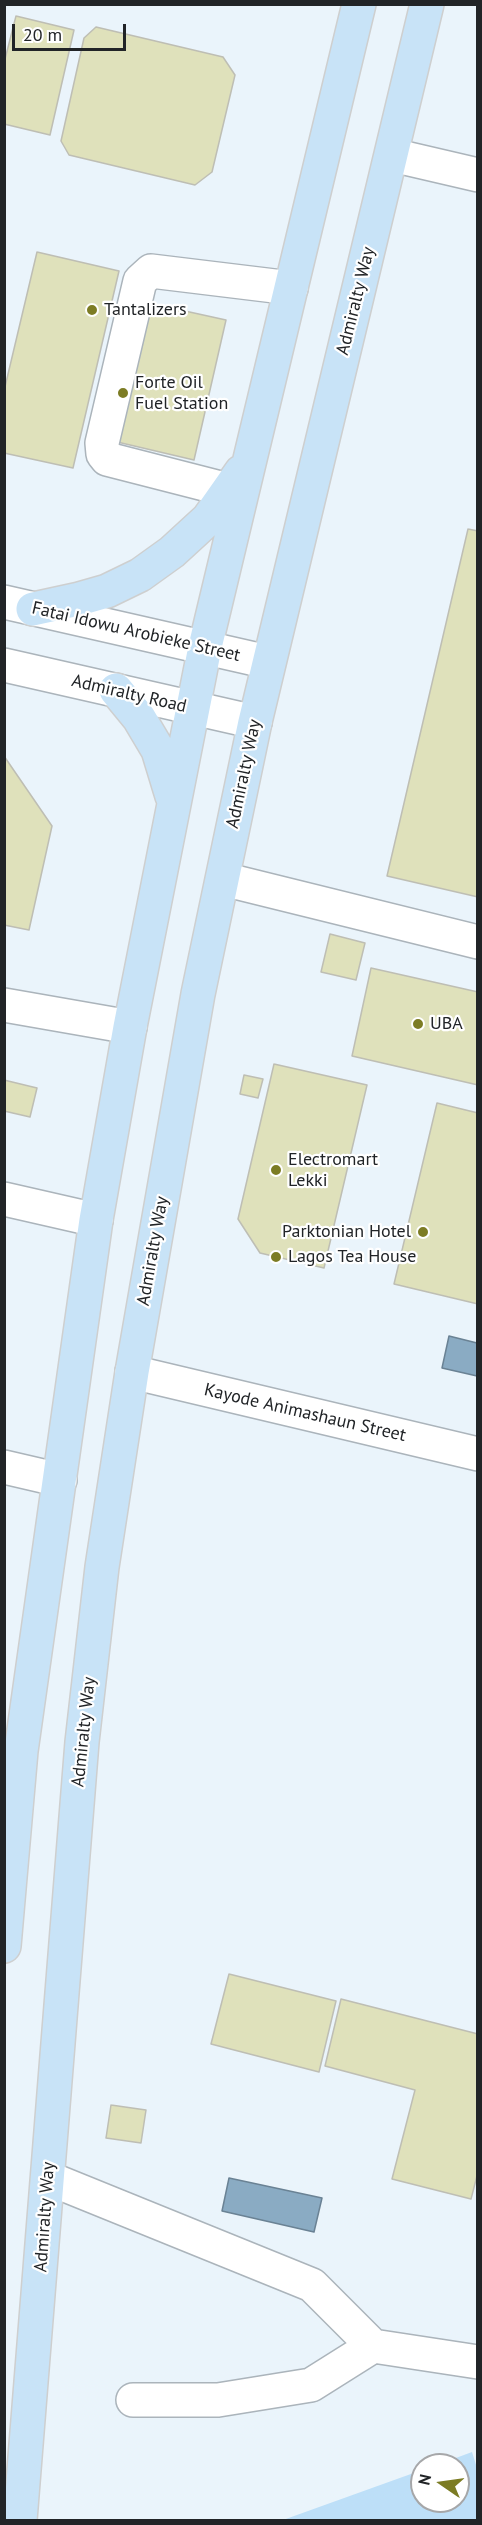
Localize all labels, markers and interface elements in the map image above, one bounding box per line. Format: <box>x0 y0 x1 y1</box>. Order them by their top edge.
scale bar <box>15 12 129 50</box>
text: 20 m <box>23 23 62 46</box>
street label: Admiralty Way <box>332 245 380 357</box>
place label: Tantalizers <box>104 299 187 321</box>
marker: Tantalizers <box>85 303 99 317</box>
place label: Forte Oil Fuel Station <box>135 372 228 415</box>
marker: Forte Oil Fuel Station <box>116 386 130 400</box>
street label: Fatai Idowu Arobieke Street <box>30 597 242 667</box>
street label: Admiralty Road <box>69 670 189 718</box>
street label: Admiralty Way <box>222 718 266 830</box>
place label: UBA <box>430 1013 463 1035</box>
marker: UBA <box>411 1017 425 1031</box>
place label: Electromart Lekki <box>288 1149 378 1192</box>
marker: Electromart Lekki <box>269 1163 283 1177</box>
street label: Admiralty Way <box>133 1195 173 1307</box>
place label: Parktonian Hotel <box>282 1221 411 1243</box>
marker: Parktonian Hotel <box>416 1225 430 1239</box>
place label: Lagos Tea House <box>288 1246 416 1268</box>
marker: Lagos Tea House <box>269 1250 283 1264</box>
street label: Kayode Animashaun Street <box>202 1379 408 1447</box>
street label: Admiralty Way <box>67 1676 101 1788</box>
street label: Admiralty Way <box>30 2161 60 2273</box>
north arrow <box>410 2453 470 2513</box>
text: N <box>413 2472 435 2487</box>

